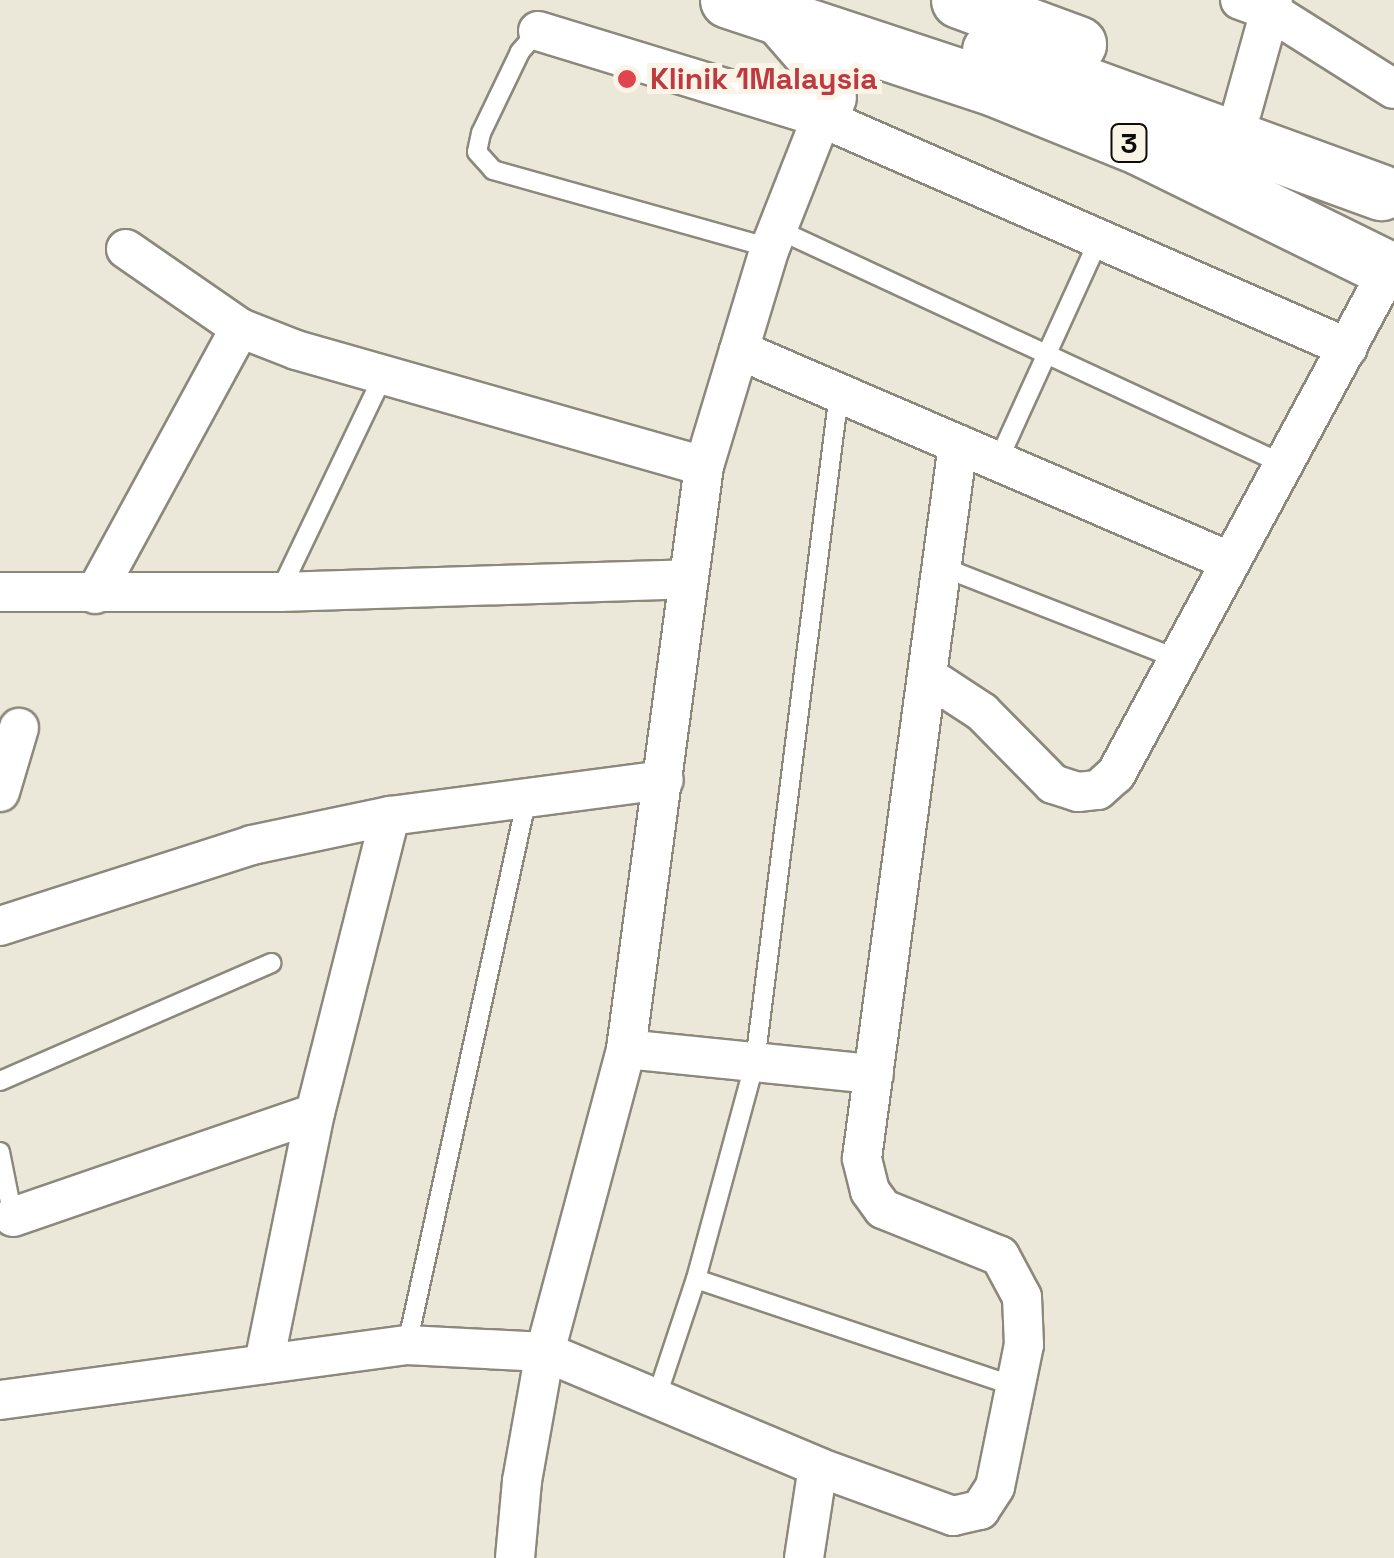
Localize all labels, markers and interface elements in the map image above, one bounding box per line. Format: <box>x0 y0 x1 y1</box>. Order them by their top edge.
place label: Klinik 1Malaysia <box>650 61 878 97</box>
marker: Klinik 1Malaysia <box>614 66 640 92</box>
road number: 3 <box>1109 120 1149 166</box>

